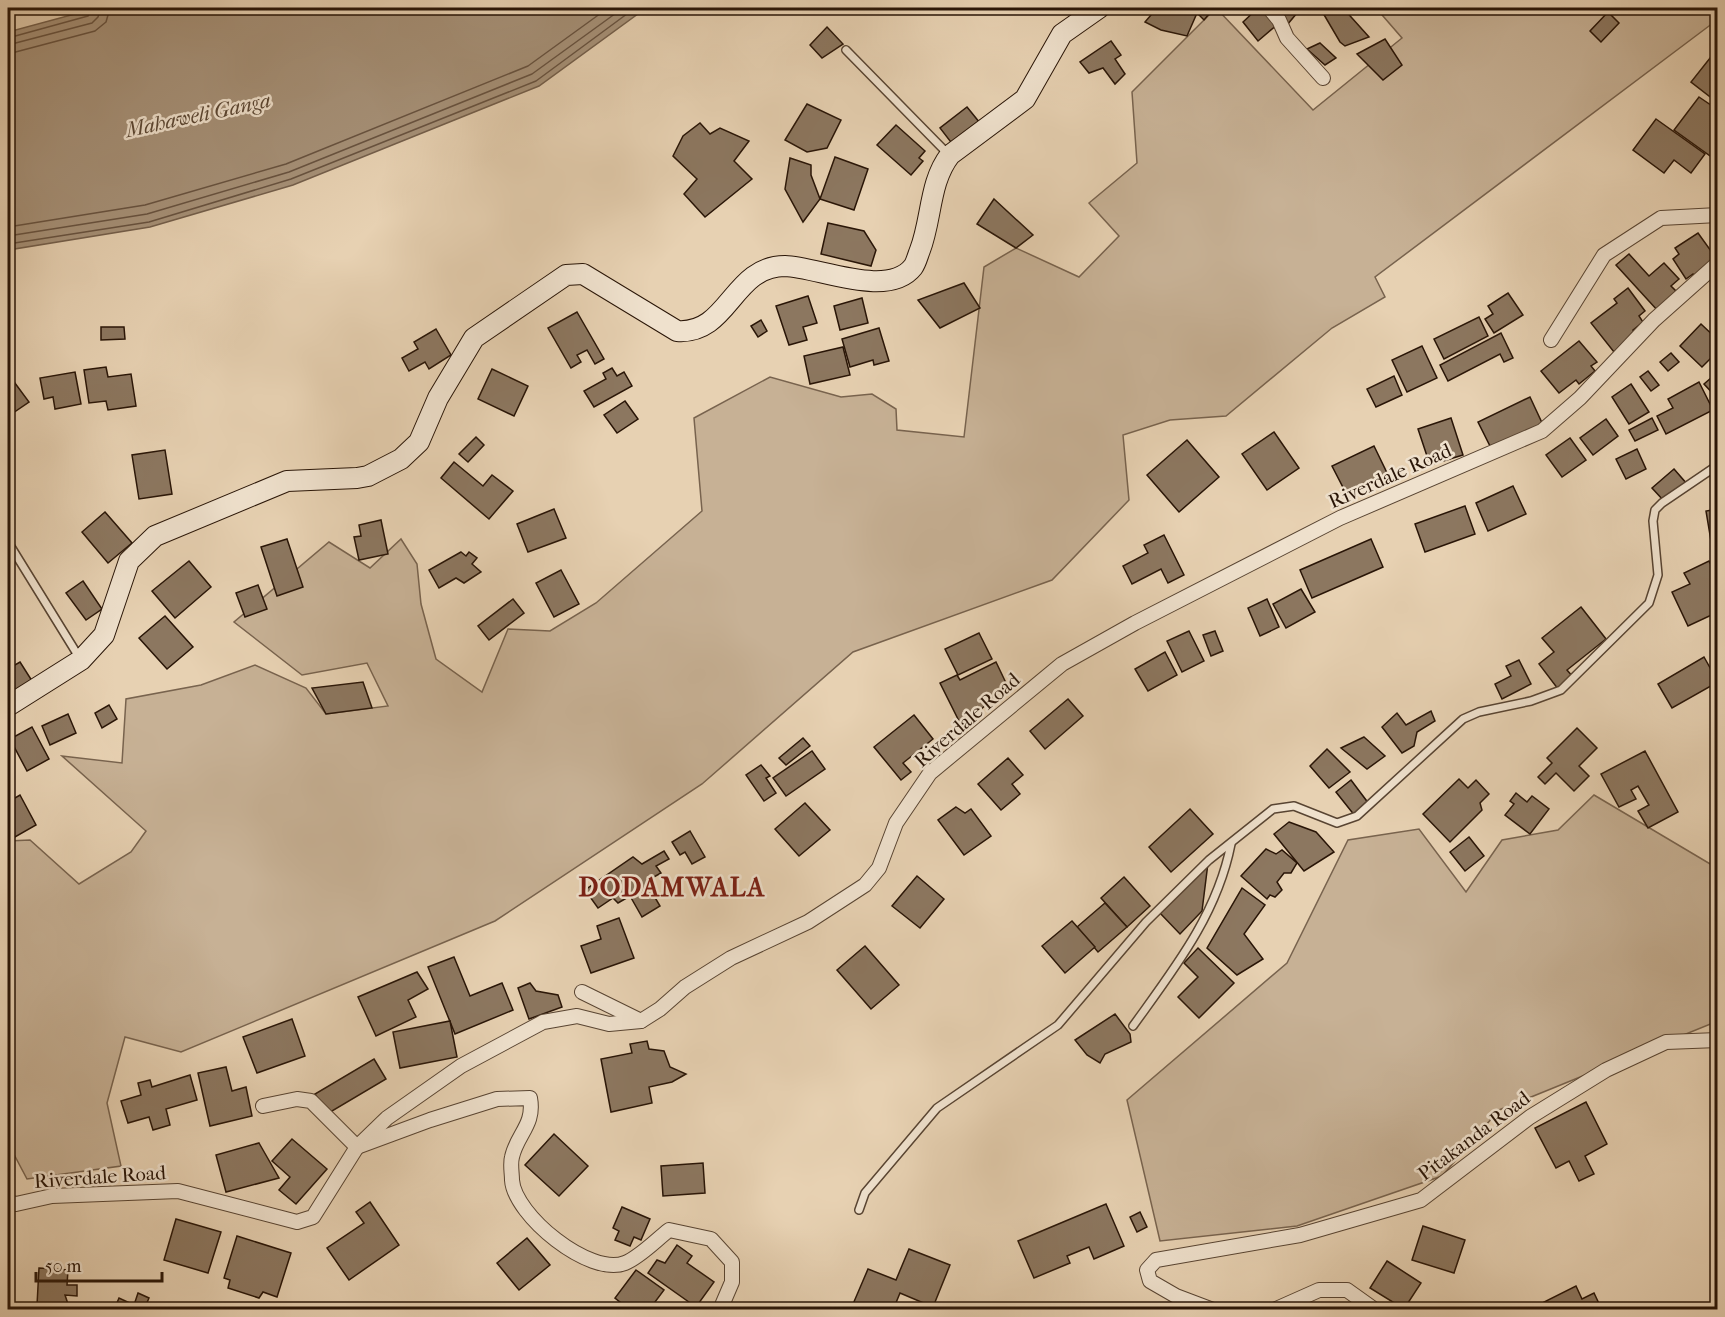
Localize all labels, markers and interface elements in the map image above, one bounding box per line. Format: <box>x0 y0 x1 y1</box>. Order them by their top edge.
water label: Mahaweli Ganga <box>121 88 273 143</box>
street label: Riverdale Road <box>1325 438 1456 513</box>
street label: Riverdale Road <box>910 667 1025 772</box>
district label: DODAMWALA <box>578 872 766 903</box>
street label: Pitakanda Road <box>1413 1086 1535 1186</box>
street label: Riverdale Road <box>33 1161 168 1193</box>
scale bar <box>36 1245 162 1283</box>
text: 50 m <box>45 1256 82 1277</box>

